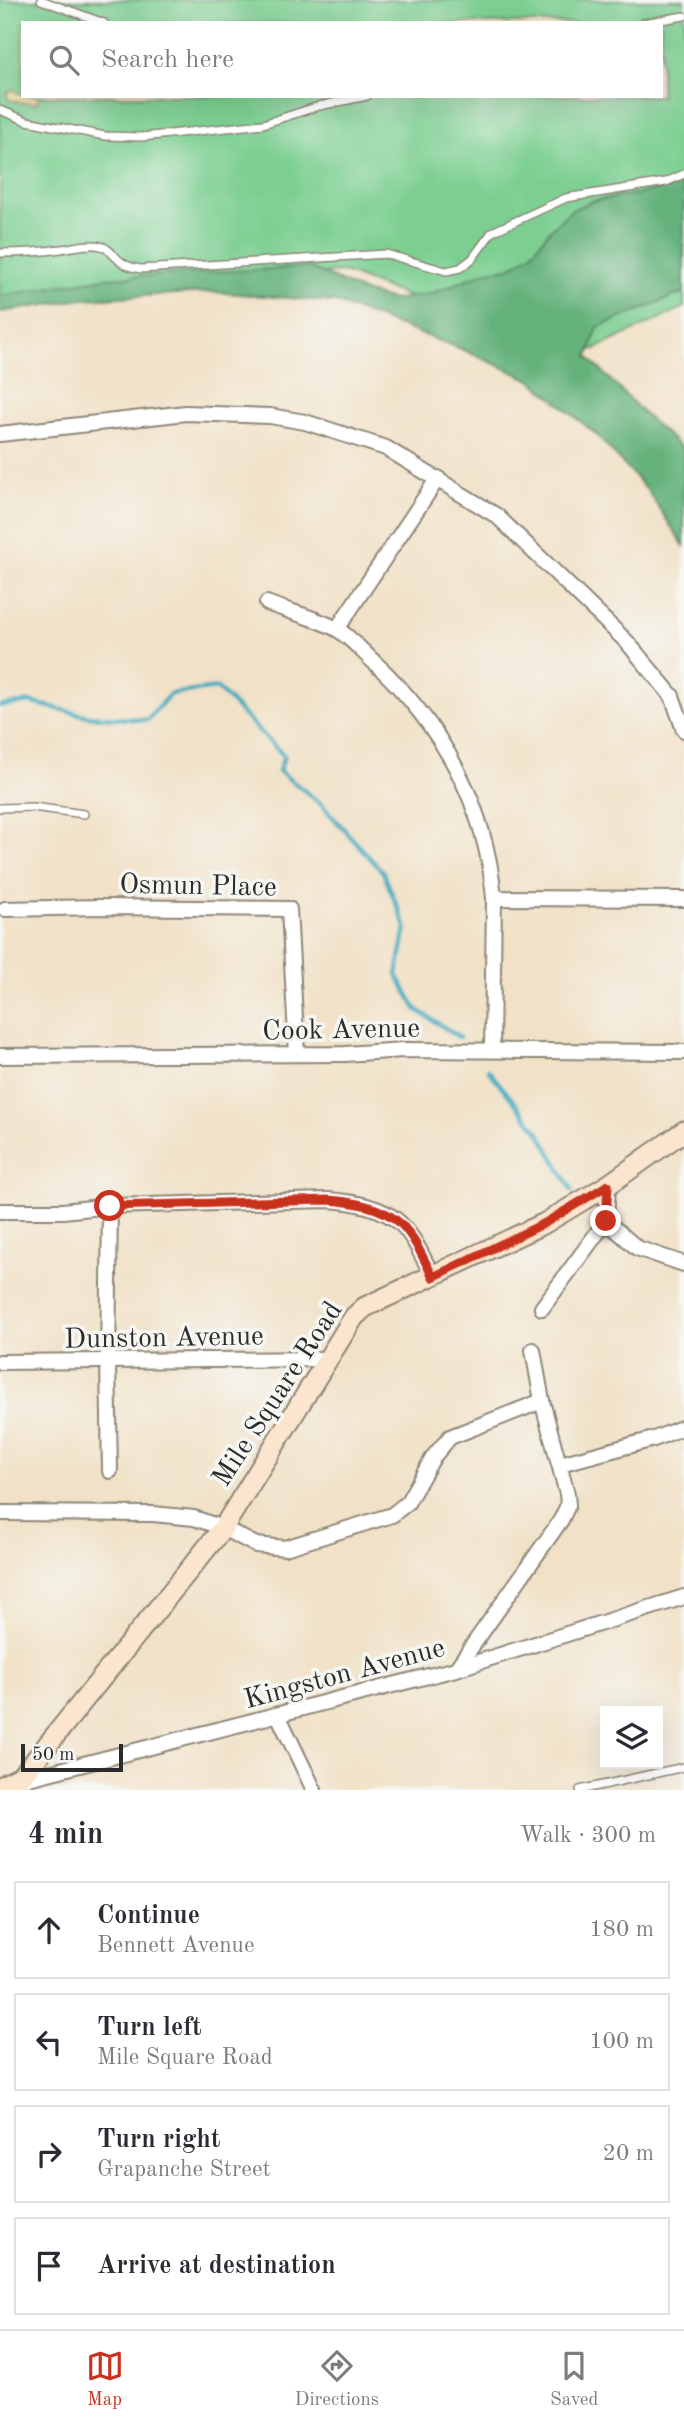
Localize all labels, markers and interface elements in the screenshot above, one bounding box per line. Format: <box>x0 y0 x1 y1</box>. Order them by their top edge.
search box <box>21 21 663 98</box>
icon: search <box>45 41 83 79</box>
text: Search here <box>101 47 234 73</box>
street label: Osmun Place <box>119 872 277 902</box>
street label: Cook Avenue <box>262 1016 420 1046</box>
route start <box>94 1190 125 1221</box>
route end <box>590 1205 621 1236</box>
street label: Mile Square Road <box>208 1297 349 1492</box>
street label: Dunston Avenue <box>64 1323 264 1355</box>
street label: Kingston Avenue <box>241 1635 448 1715</box>
map controls <box>600 1706 663 1769</box>
button: layers <box>600 1706 663 1769</box>
scale bar <box>21 1741 122 1773</box>
text: 50 m <box>32 1746 74 1765</box>
text: 4 min <box>28 1820 103 1850</box>
text: Walk · 300 m <box>520 1824 656 1847</box>
text: Continue <box>97 1903 200 1929</box>
icon: ahead <box>30 1911 68 1949</box>
text: 180 m <box>589 1918 654 1941</box>
text: Bennett Avenue <box>97 1934 254 1957</box>
text: Turn left <box>97 2015 202 2041</box>
icon: left <box>30 2023 68 2061</box>
text: 100 m <box>589 2030 654 2053</box>
text: Mile Square Road <box>97 2046 273 2069</box>
text: Turn right <box>97 2127 220 2153</box>
icon: right <box>30 2135 68 2173</box>
text: 20 m <box>603 2142 654 2165</box>
text: Grapanche Street <box>97 2158 271 2181</box>
icon: arrive <box>30 2247 68 2285</box>
text: Arrive at destination <box>97 2253 336 2279</box>
tab: Map <box>86 2347 124 2412</box>
tab: Directions <box>295 2347 379 2412</box>
tab: Saved <box>550 2347 598 2412</box>

